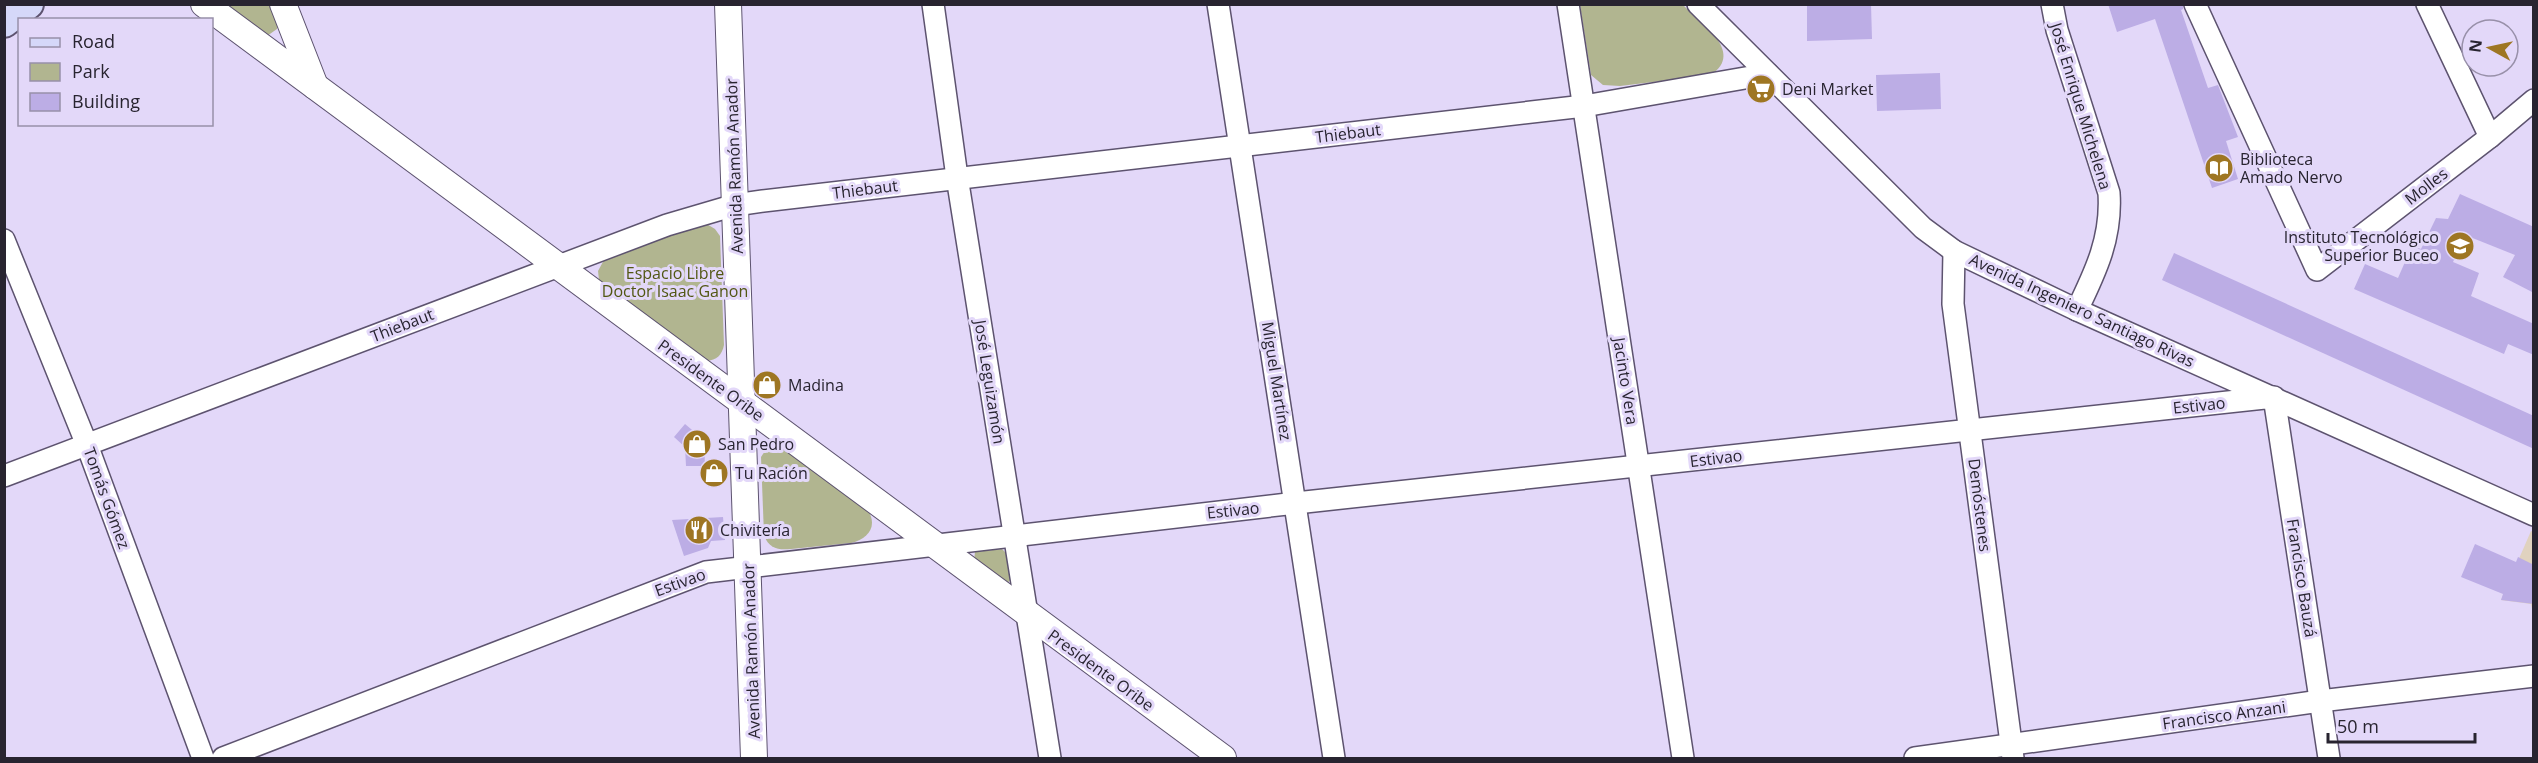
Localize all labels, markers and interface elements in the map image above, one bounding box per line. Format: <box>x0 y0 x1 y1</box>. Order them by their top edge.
legend <box>18 18 213 126</box>
street label: José Enrique Michelena <box>2045 18 2117 192</box>
north arrow <box>2460 18 2520 78</box>
text: Road <box>72 29 115 53</box>
text: N <box>2463 38 2487 54</box>
text: Park <box>72 59 110 83</box>
supermarket icon: Deni Market <box>1745 73 1777 105</box>
street label: Avenida Ramón Anador <box>720 77 748 254</box>
place label: Deni Market <box>1782 78 1874 100</box>
text: Building <box>72 89 140 113</box>
street label: Thiebaut <box>1314 118 1382 148</box>
place label: Biblioteca Amado Nervo <box>2240 148 2343 188</box>
library icon: Biblioteca Amado Nervo <box>2203 152 2235 184</box>
street label: Molles <box>2400 162 2452 210</box>
street label: Thiebaut <box>831 174 899 204</box>
place label: Instituto Tecnológico Superior Buceo <box>2284 226 2439 266</box>
school or university icon: Instituto Tecnológico Superior Buceo <box>2444 230 2476 262</box>
street label: Avenida Ingeniero Santiago Rivas <box>1966 248 2198 372</box>
park label: Espacio Libre Doctor Isaac Ganon <box>602 262 748 302</box>
street label: Thiebaut <box>367 303 437 347</box>
street label: José Leguizamón <box>969 316 1011 446</box>
street label: Miguel Martínez <box>1257 320 1297 442</box>
street label: Presidente Oribe <box>654 334 768 426</box>
street label: Jacinto Vera <box>1608 334 1644 426</box>
shop icon: Madina <box>751 369 783 401</box>
place label: Madina <box>788 374 844 396</box>
street label: Estivao <box>2172 391 2226 419</box>
shop icon: San Pedro <box>681 428 713 460</box>
place label: San Pedro <box>718 433 794 455</box>
street label: Tomás Gómez <box>78 444 136 552</box>
street label: Estivao <box>1688 444 1744 472</box>
shop icon: Tu Ración <box>698 457 730 489</box>
street label: Demóstenes <box>1963 457 1997 553</box>
place label: Tu Ración <box>735 462 808 484</box>
street label: Estivao <box>1206 496 1260 524</box>
restaurant icon: Chivitería <box>683 514 715 546</box>
street label: Francisco Bauzá <box>2282 517 2322 639</box>
place label: Chivitería <box>720 519 790 541</box>
street label: Avenida Ramón Anador <box>737 562 765 739</box>
street label: Estivao <box>651 563 709 601</box>
street label: Presidente Oribe <box>1044 624 1158 716</box>
street label: Francisco Anzani <box>2161 695 2287 735</box>
scale bar <box>2328 706 2475 744</box>
text: 50 m <box>2337 714 2379 738</box>

